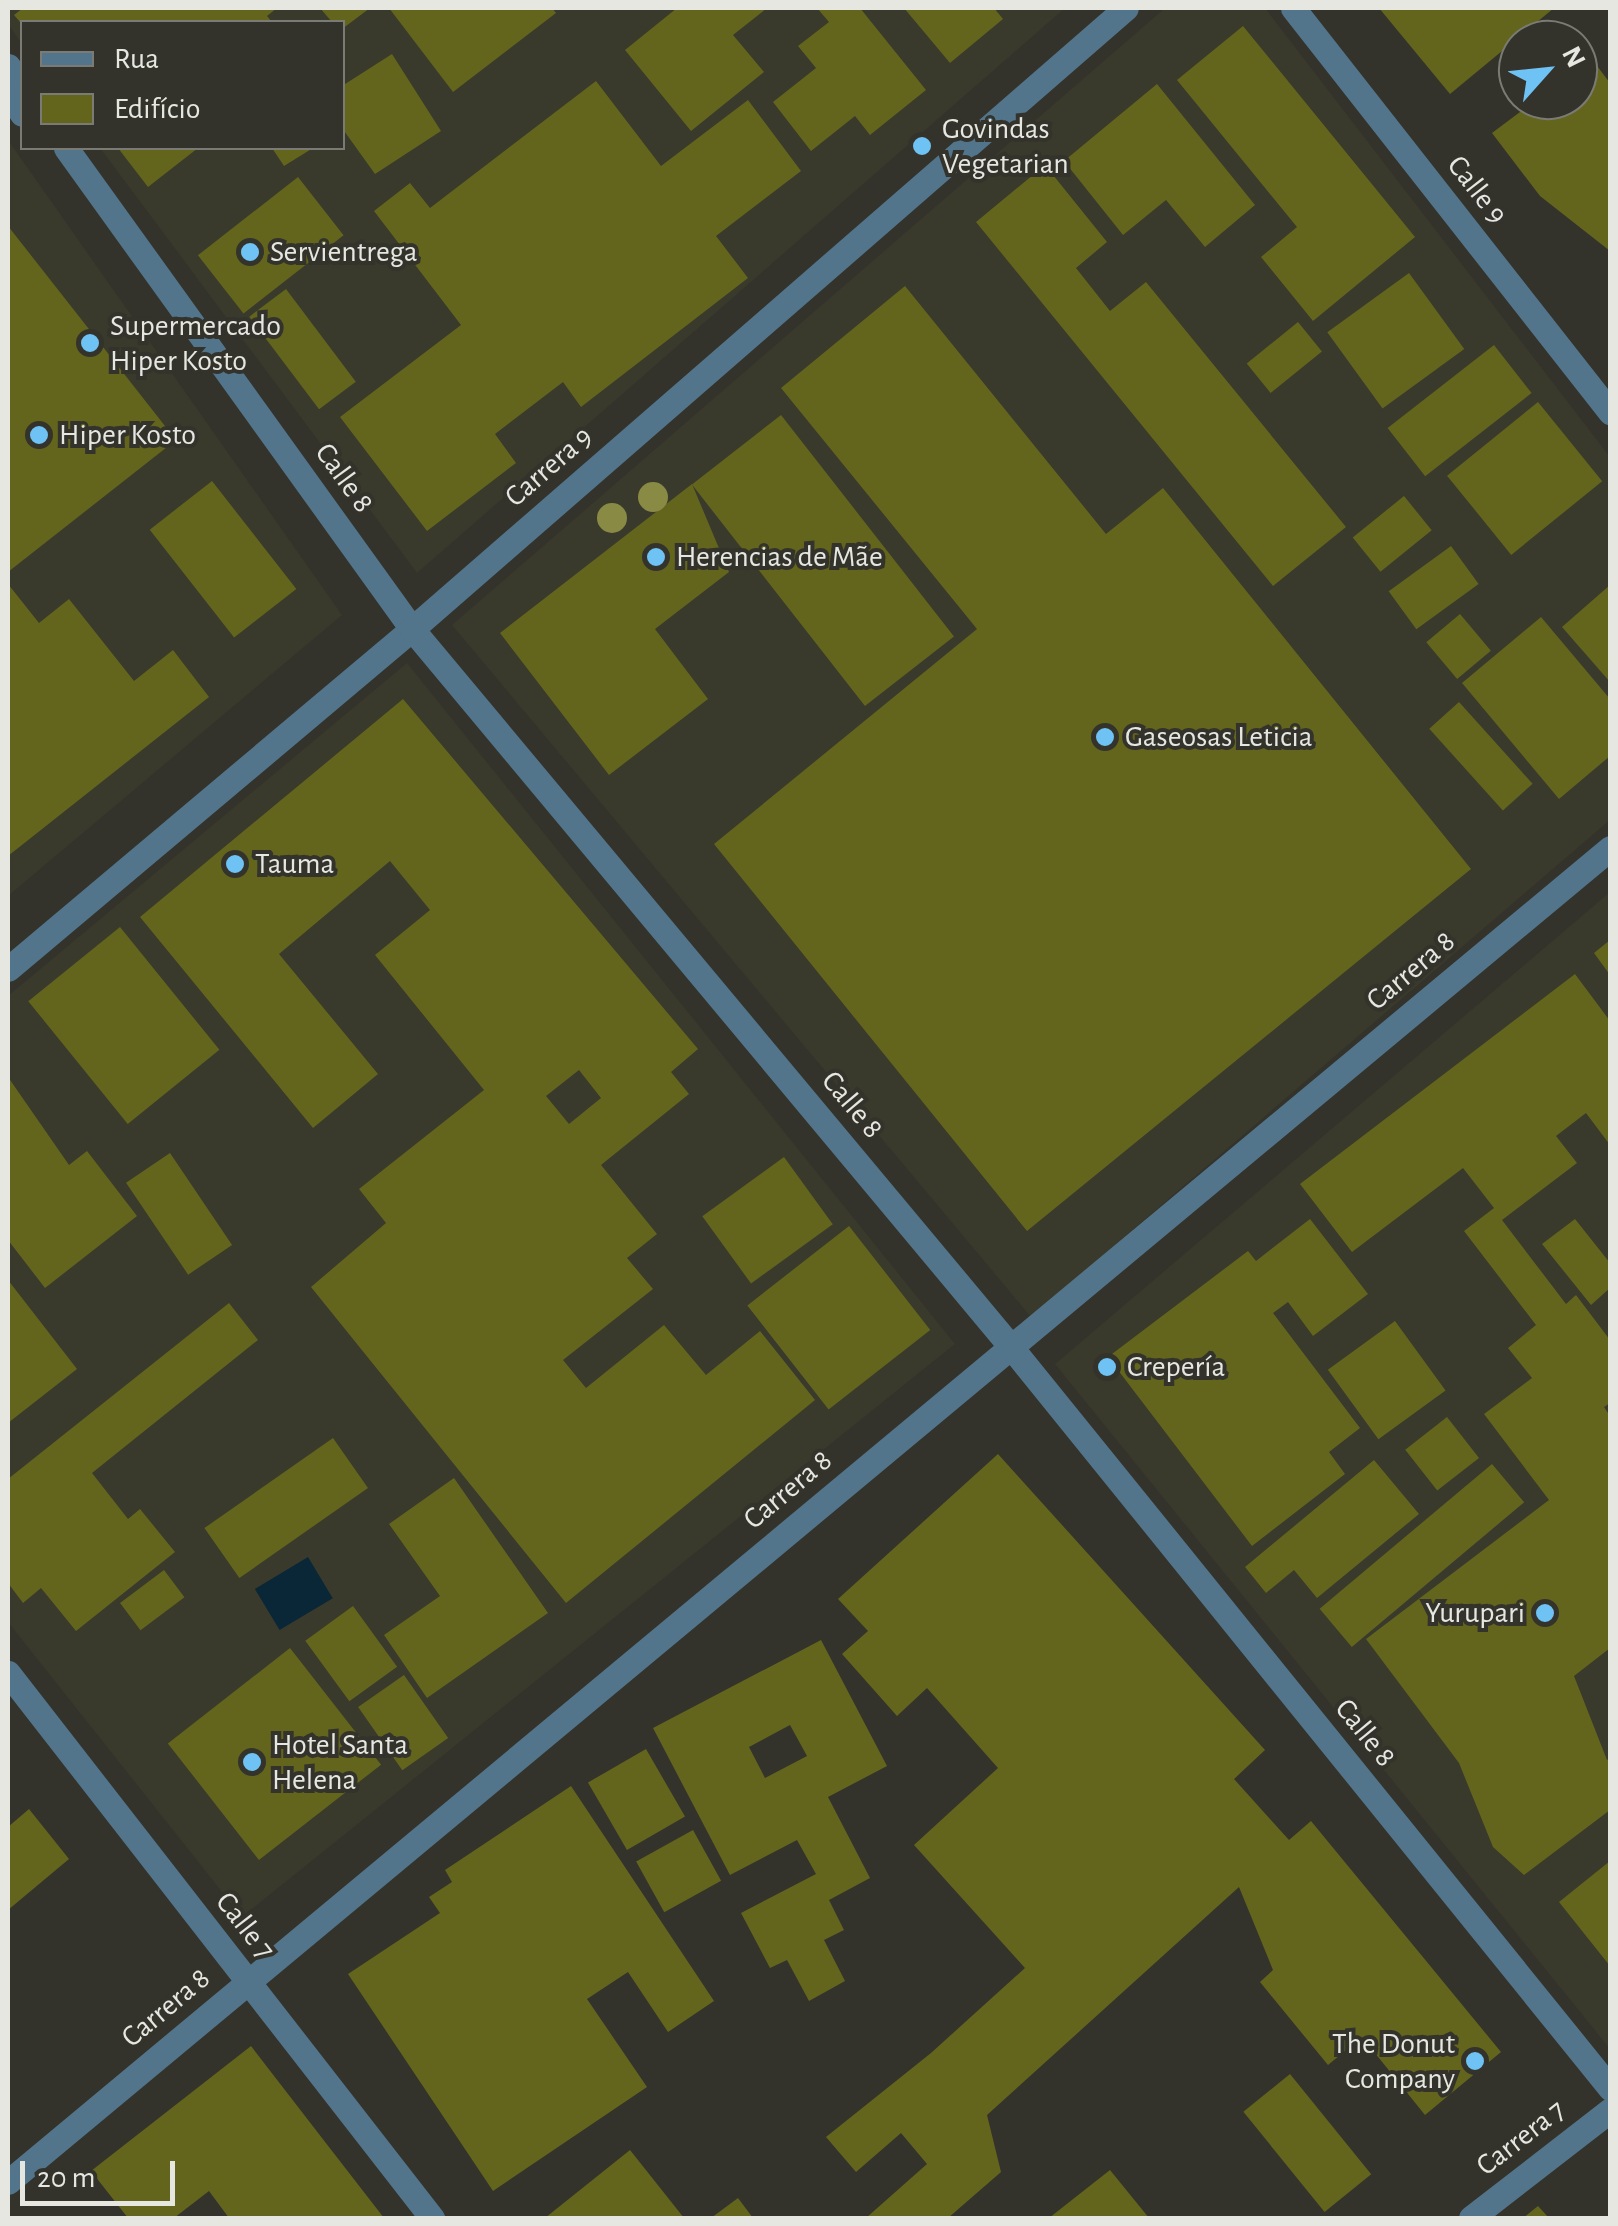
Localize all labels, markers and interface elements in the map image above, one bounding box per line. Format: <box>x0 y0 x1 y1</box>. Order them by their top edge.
legend <box>20 20 345 150</box>
north arrow <box>1498 20 1598 120</box>
text: N <box>1556 42 1590 72</box>
text: Rua <box>114 44 159 74</box>
text: Edifício <box>114 94 200 124</box>
place label: Govindas Vegetarian <box>942 111 1069 182</box>
marker: Govindas Vegetarian <box>911 135 933 157</box>
street label: Calle 9 <box>1439 149 1515 231</box>
place label: Servientrega <box>270 234 418 270</box>
marker: Servientrega <box>239 241 261 263</box>
place label: Supermercado Hiper Kosto <box>110 308 281 378</box>
marker: Supermercado Hiper Kosto <box>79 332 101 354</box>
place label: Hiper Kosto <box>59 417 196 453</box>
street label: Carrera 9 <box>498 419 600 515</box>
marker: Hiper Kosto <box>28 424 50 446</box>
street label: Calle 8 <box>307 436 381 520</box>
place label: Herencias de Mãe <box>676 539 883 575</box>
marker: Herencias de Mãe <box>645 546 667 568</box>
place label: Gaseosas Leticia <box>1125 719 1313 755</box>
marker: Gaseosas Leticia <box>1094 726 1116 748</box>
place label: Tauma <box>255 846 334 882</box>
marker: Tauma <box>224 853 246 875</box>
street label: Carrera 8 <box>1359 924 1463 1018</box>
street label: Calle 8 <box>813 1064 891 1146</box>
place label: Crepería <box>1127 1349 1225 1385</box>
marker: Crepería <box>1096 1356 1118 1378</box>
street label: Carrera 8 <box>736 1443 840 1537</box>
place label: Yurupari <box>1425 1595 1525 1631</box>
marker: Yurupari <box>1534 1602 1556 1624</box>
street label: Calle 8 <box>1327 1692 1403 1774</box>
place label: Hotel Santa Helena <box>272 1727 408 1798</box>
marker: Hotel Santa Helena <box>241 1751 263 1773</box>
street label: Calle 7 <box>208 1885 282 1967</box>
street label: Carrera 8 <box>114 1961 218 2055</box>
place label: The Donut Company <box>1332 2026 1455 2096</box>
marker: The Donut Company <box>1464 2050 1486 2072</box>
street label: Carrera 7 <box>1469 2092 1573 2184</box>
scale bar <box>25 2141 180 2203</box>
text: 20 m <box>37 2163 95 2193</box>

